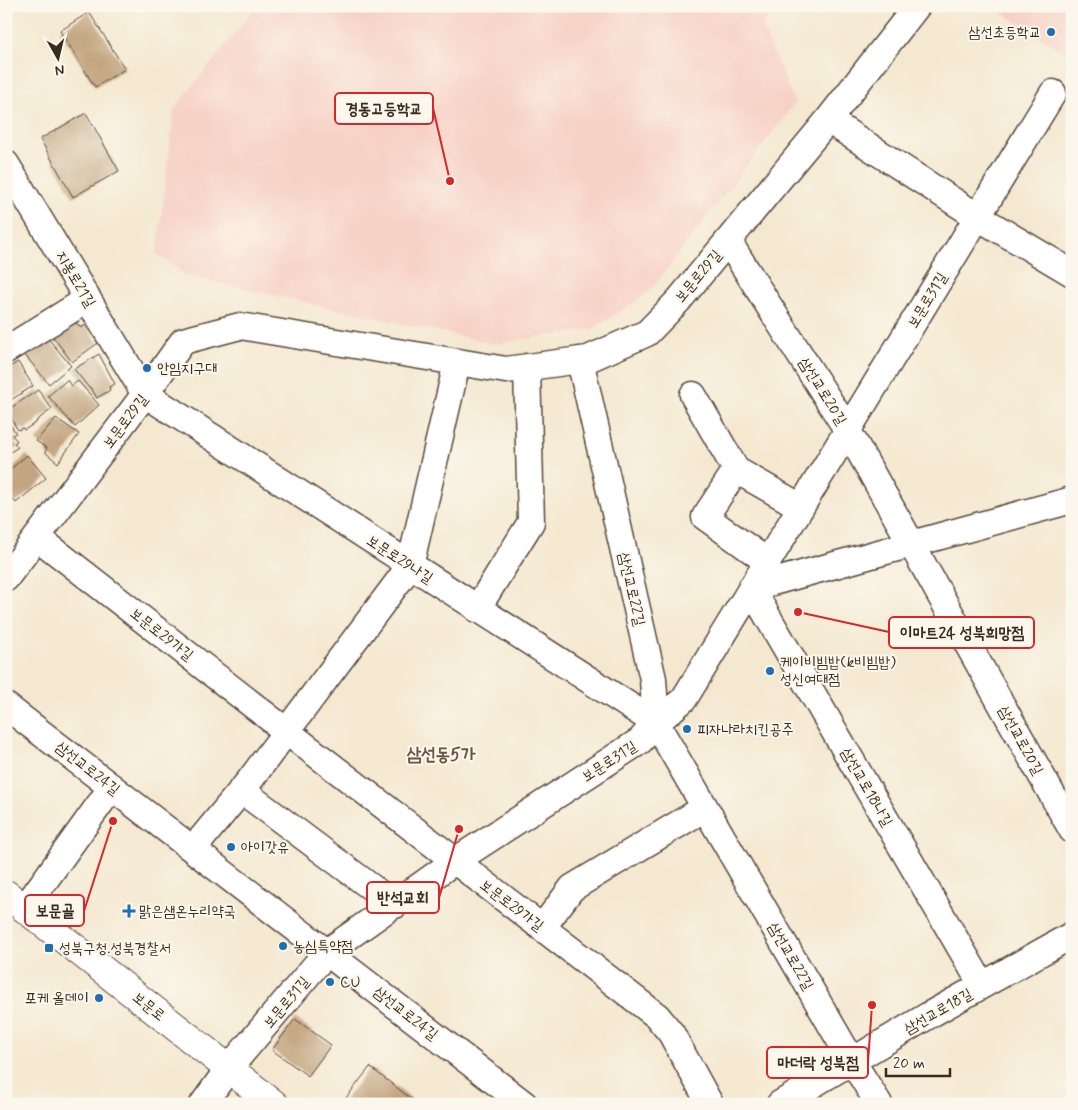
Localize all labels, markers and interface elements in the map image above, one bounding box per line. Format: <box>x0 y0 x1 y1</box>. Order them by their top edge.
place label: 삼선초등학교 <box>969 23 1041 43</box>
marker: 삼선초등학교 <box>1045 26 1057 38</box>
north arrow <box>32 32 82 82</box>
text: N <box>54 60 66 79</box>
callout: 경동고등학교 <box>335 93 433 124</box>
text: 경동고등학교 <box>345 99 423 120</box>
street label: 보문로29길 <box>671 246 727 307</box>
street label: 지봉로21길 <box>51 248 100 311</box>
street label: 보문로31길 <box>903 269 952 332</box>
street label: 삼선교로20길 <box>794 354 851 429</box>
place label: 안임지구대 <box>157 359 217 379</box>
marker: 안임지구대 <box>141 362 153 374</box>
street label: 보문로29길 <box>99 390 153 453</box>
street label: 보문로29나길 <box>363 531 436 589</box>
street label: 삼선교로22길 <box>613 550 649 628</box>
street label: 보문로29가길 <box>126 604 197 666</box>
callout: 이마트24 성북희망점 <box>889 617 1034 648</box>
text: 이마트24 성북희망점 <box>900 623 1024 644</box>
place label: 케이비빔밥(k비빔밥) 성신여대점 <box>780 653 897 690</box>
marker: 케이비빔밥(k비빔밥) 성신여대점 <box>764 665 776 677</box>
street label: 삼선교로20길 <box>993 702 1047 779</box>
place label: 피자나라치킨공주 <box>697 720 794 740</box>
marker: 피자나라치킨공주 <box>681 723 693 735</box>
street label: 삼선교로24길 <box>51 737 124 800</box>
street label: 보문로31길 <box>578 737 641 787</box>
district label: 삼선동5가 <box>407 743 476 767</box>
street label: 삼선교로18나길 <box>836 745 897 830</box>
place label: 아이갓유 <box>241 838 289 858</box>
marker: 아이갓유 <box>225 841 237 853</box>
street label: 보문로29가길 <box>475 875 547 936</box>
callout: 반석교회 <box>367 882 439 913</box>
text: 반석교회 <box>377 888 429 909</box>
callout: 보문골 <box>25 895 84 926</box>
text: 보문골 <box>36 901 74 922</box>
place label: 맑은샘온누리약국 <box>139 902 236 922</box>
marker: 맑은샘온누리약국 <box>123 905 135 917</box>
street label: 삼선교로22길 <box>763 919 818 994</box>
place label: 농심특약점 <box>293 937 353 957</box>
place label: 성북구청.성북경찰서 <box>59 939 171 959</box>
marker: 농심특약점 <box>277 940 289 952</box>
marker: 성북구청.성북경찰서 <box>43 942 55 954</box>
street label: 보문로31길 <box>259 973 314 1033</box>
place label: CU <box>340 973 360 993</box>
marker: CU <box>324 976 336 988</box>
street label: 삼선교로24길 <box>369 982 442 1045</box>
street label: 삼선교로18길 <box>901 984 976 1039</box>
street label: 보문로 <box>128 988 169 1026</box>
place label: 포케 올데이 <box>25 989 89 1009</box>
marker: 포케 올데이 <box>93 992 105 1004</box>
scale bar <box>886 1045 949 1077</box>
callout: 마더락 성북점 <box>767 1047 868 1078</box>
text: 마더락 성북점 <box>777 1053 859 1074</box>
text: 20 m <box>893 1054 925 1074</box>

